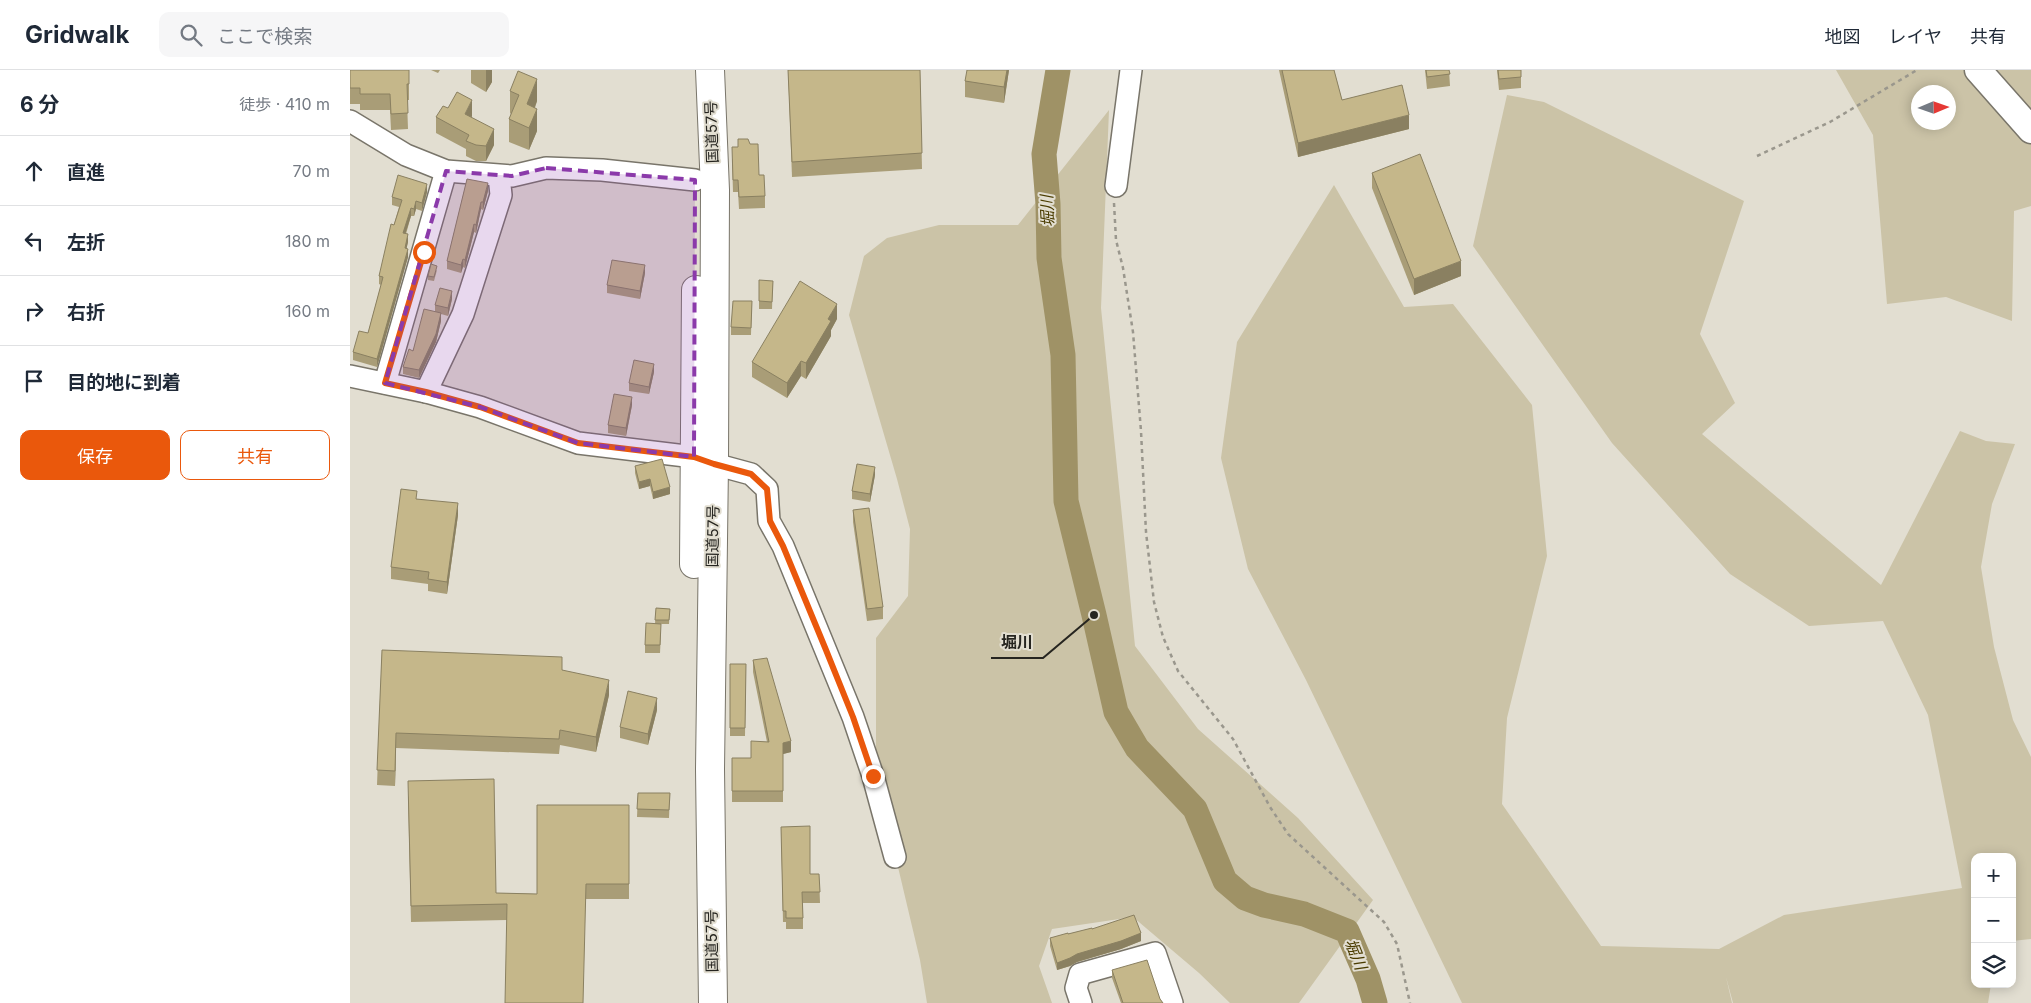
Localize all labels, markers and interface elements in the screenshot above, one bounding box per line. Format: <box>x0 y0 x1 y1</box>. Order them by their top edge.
search box <box>159 12 509 57</box>
text: Gridwalk <box>25 20 129 49</box>
icon: search <box>177 21 205 49</box>
text: ここで検索 <box>217 25 312 48</box>
text: 地図 <box>1825 26 1861 47</box>
text: レイヤ <box>1889 26 1942 47</box>
text: 共有 <box>1970 26 2006 47</box>
north arrow <box>1911 85 1956 130</box>
text: 6 分 <box>20 92 60 117</box>
text: 徒歩 · 410 m <box>239 94 330 114</box>
street label: 国道57号 <box>701 100 722 164</box>
icon: ahead <box>20 157 48 185</box>
text: 直進 <box>67 161 105 184</box>
text: 70 m <box>293 161 330 181</box>
water label: 堀川 <box>1036 193 1058 228</box>
icon: left <box>20 227 48 255</box>
text: 左折 <box>67 231 105 254</box>
text: 180 m <box>285 231 330 251</box>
route start <box>413 241 436 264</box>
icon: right <box>20 297 48 325</box>
text: 右折 <box>67 301 105 324</box>
text: 160 m <box>285 301 330 321</box>
icon: arrive <box>20 367 48 395</box>
text: 目的地に到着 <box>67 371 181 394</box>
button: 保存 <box>20 430 170 480</box>
button: 共有 <box>180 430 330 480</box>
street label: 国道57号 <box>702 505 723 567</box>
callout: 堀川 <box>991 627 1043 658</box>
text: 堀川 <box>1001 632 1033 652</box>
route end <box>862 765 885 788</box>
map controls <box>1971 853 2016 988</box>
button: + <box>1971 853 2016 898</box>
button: − <box>1971 898 2016 943</box>
street label: 国道57号 <box>701 910 722 972</box>
water label: 堀川 <box>1341 935 1372 974</box>
button: layers <box>1971 943 2016 988</box>

